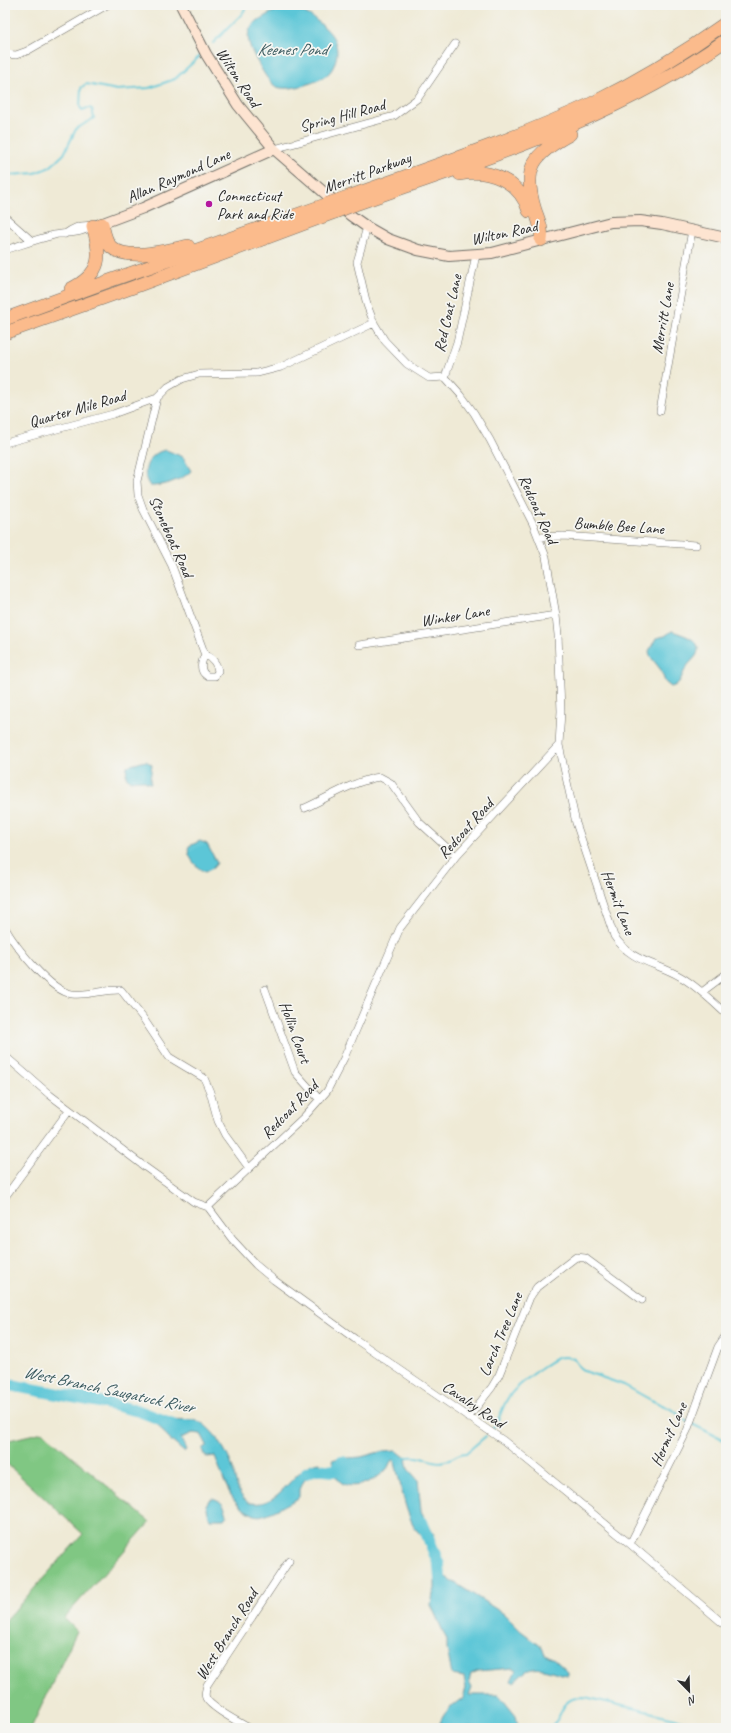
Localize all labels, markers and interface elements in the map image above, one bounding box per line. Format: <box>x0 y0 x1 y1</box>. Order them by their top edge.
water label: Keenes Pond <box>257 39 332 60</box>
street label: Wilton Road <box>212 44 266 113</box>
street label: Spring Hill Road <box>297 94 390 137</box>
street label: Allan Raymond Lane <box>124 144 235 208</box>
street label: Merritt Parkway <box>321 147 415 198</box>
place label: Connecticut Park and Ride <box>217 186 295 224</box>
marker: Connecticut Park and Ride <box>204 199 214 209</box>
street label: Wilton Road <box>469 216 542 250</box>
street label: Red Coat Lane <box>429 271 467 354</box>
street label: Merritt Lane <box>647 279 679 355</box>
street label: Quarter Mile Road <box>27 385 131 432</box>
street label: Redcoat Road <box>514 472 563 550</box>
street label: Stoneboat Road <box>144 493 199 583</box>
street label: Bumble Bee Lane <box>573 513 666 539</box>
street label: Winker Lane <box>420 600 492 631</box>
street label: Redcoat Road <box>434 793 500 863</box>
street label: Hermit Lane <box>597 867 640 939</box>
street label: Hollin Court <box>275 999 316 1068</box>
street label: Redcoat Road <box>257 1074 324 1143</box>
street label: Larch Tree Lane <box>474 1288 528 1379</box>
water label: West Branch Saugatuck River <box>22 1361 199 1418</box>
street label: Cavalry Road <box>438 1377 511 1435</box>
street label: Hermit Lane <box>646 1398 693 1469</box>
street label: West Branch Road <box>191 1583 264 1684</box>
north arrow <box>669 1671 709 1711</box>
text: N <box>685 1692 699 1709</box>

